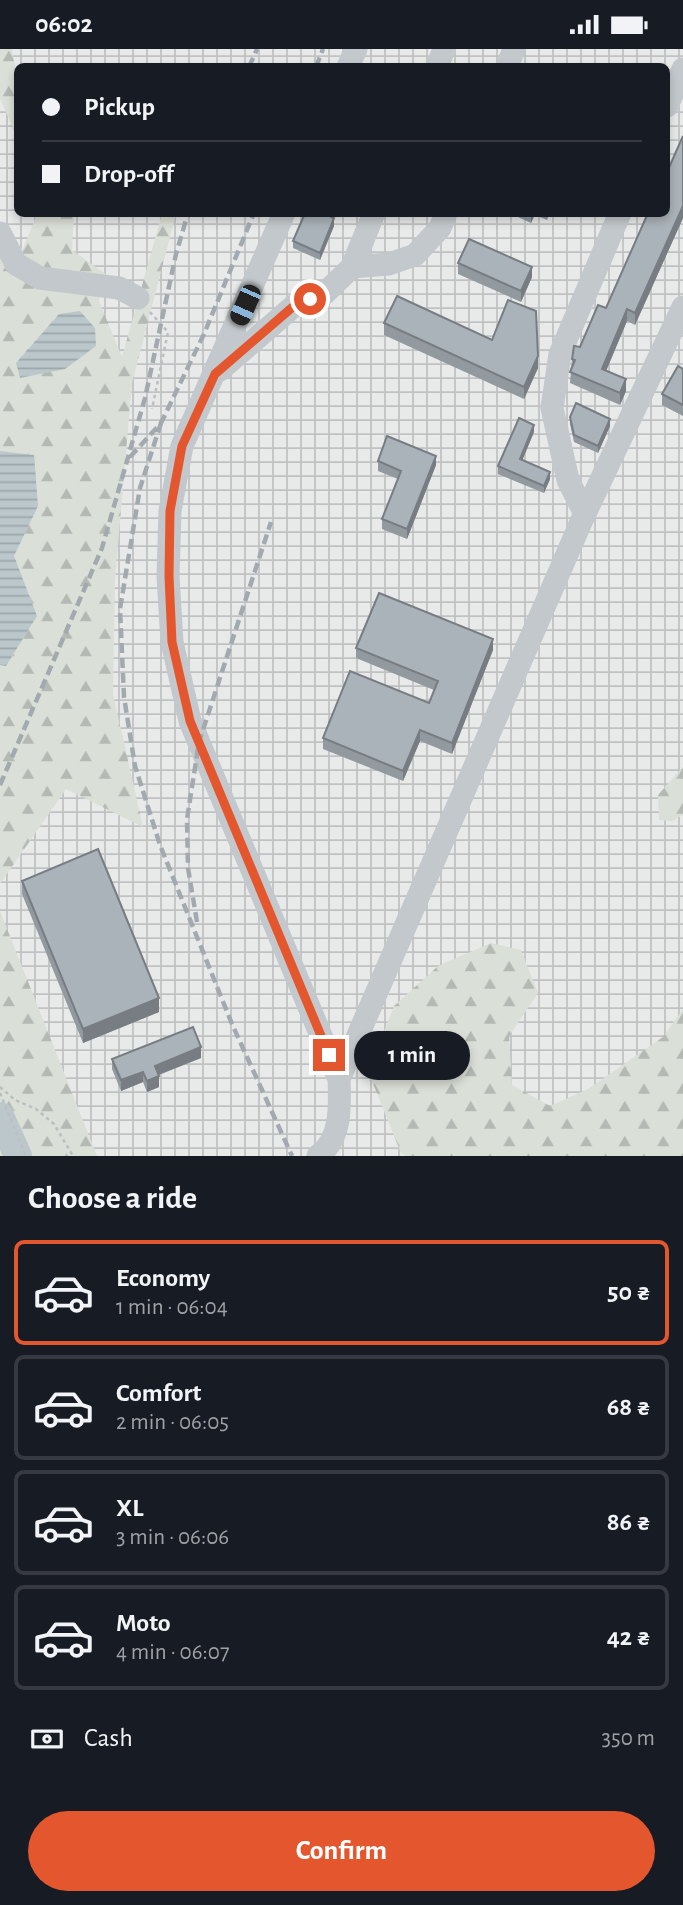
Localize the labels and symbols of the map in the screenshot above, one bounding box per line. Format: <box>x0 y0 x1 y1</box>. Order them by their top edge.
car <box>227 282 264 328</box>
route start <box>294 283 326 315</box>
callout: 1 min <box>354 1031 469 1079</box>
route end <box>313 1039 345 1071</box>

